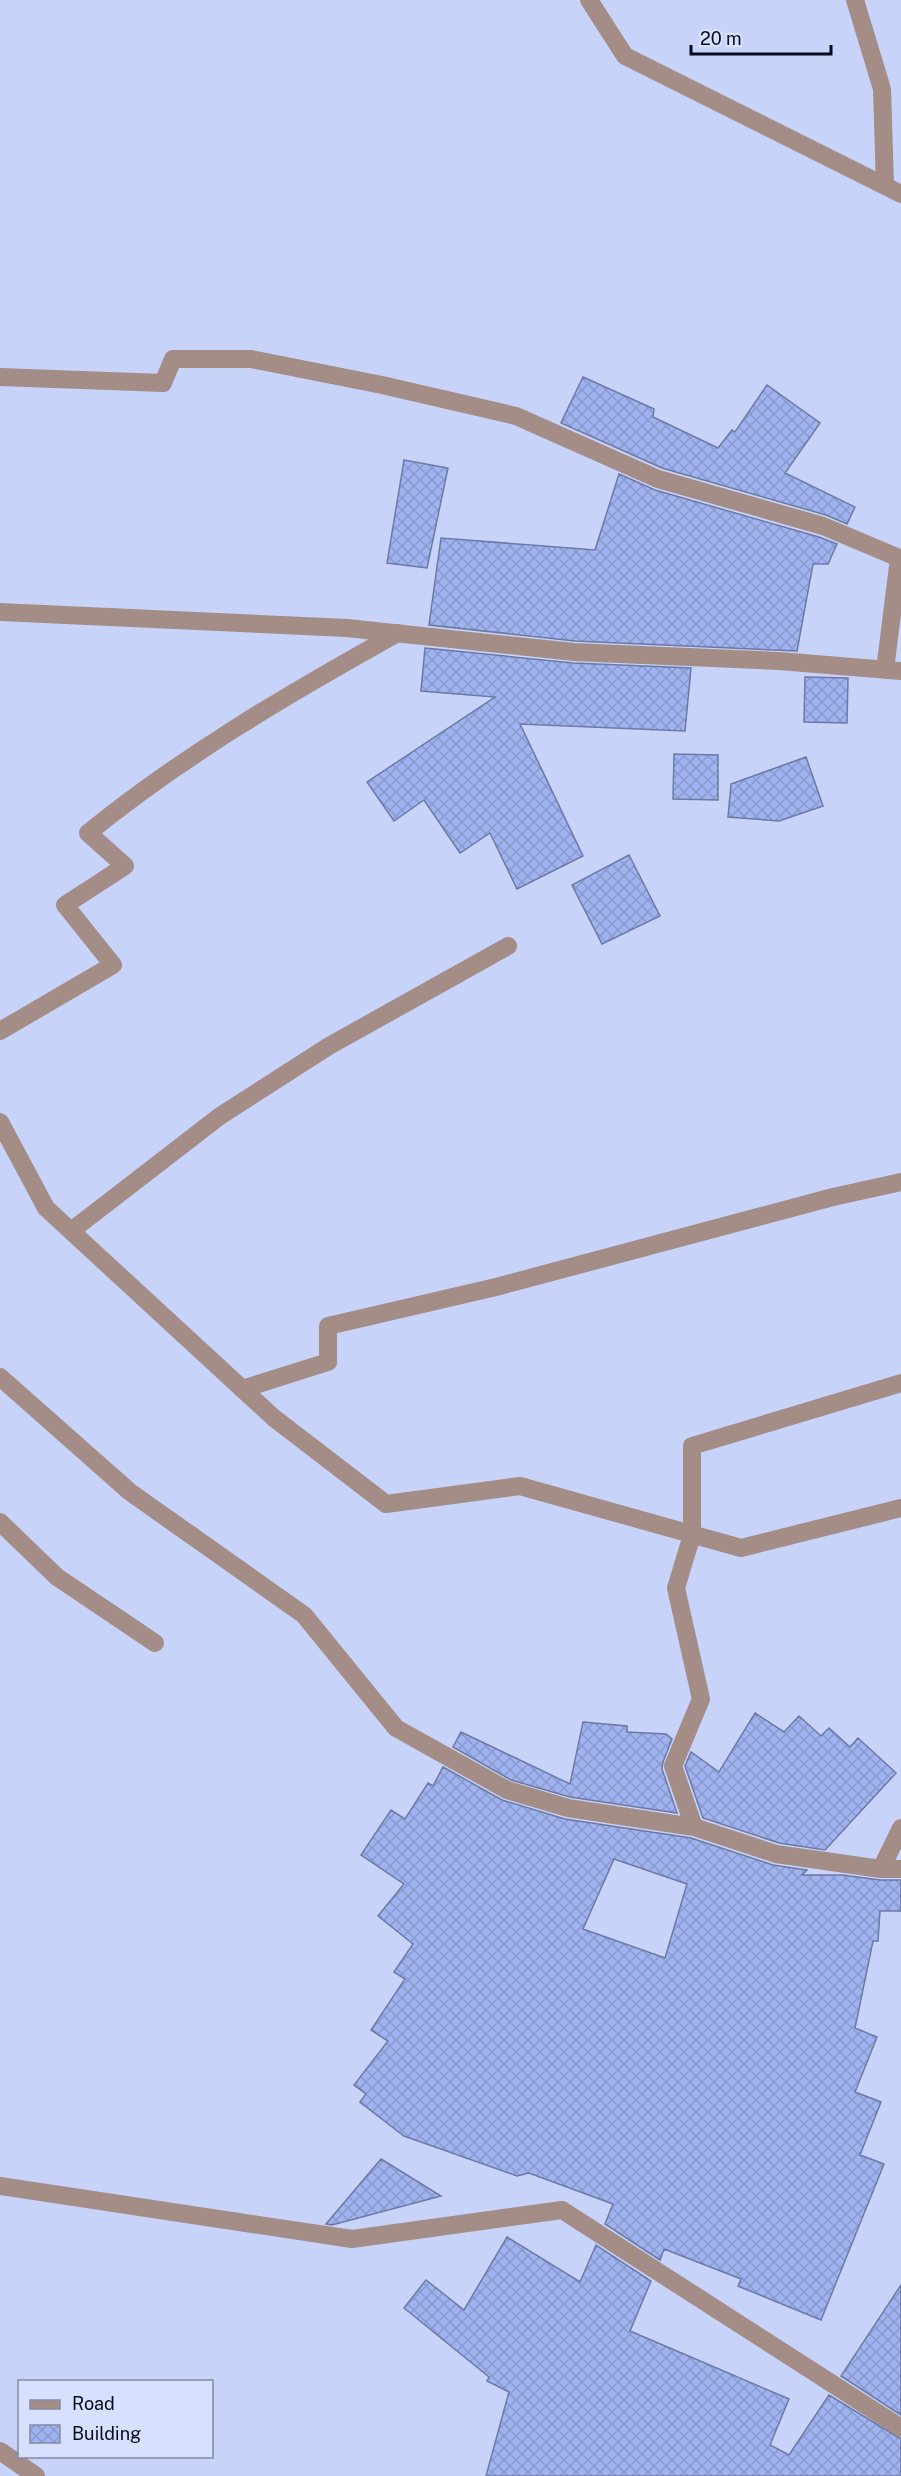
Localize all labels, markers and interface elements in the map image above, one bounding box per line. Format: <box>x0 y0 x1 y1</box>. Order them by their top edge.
scale bar <box>691 18 830 56</box>
text: 20 m <box>700 28 742 49</box>
legend <box>18 2380 213 2458</box>
text: Road <box>72 2393 115 2414</box>
text: Building <box>72 2423 141 2444</box>

